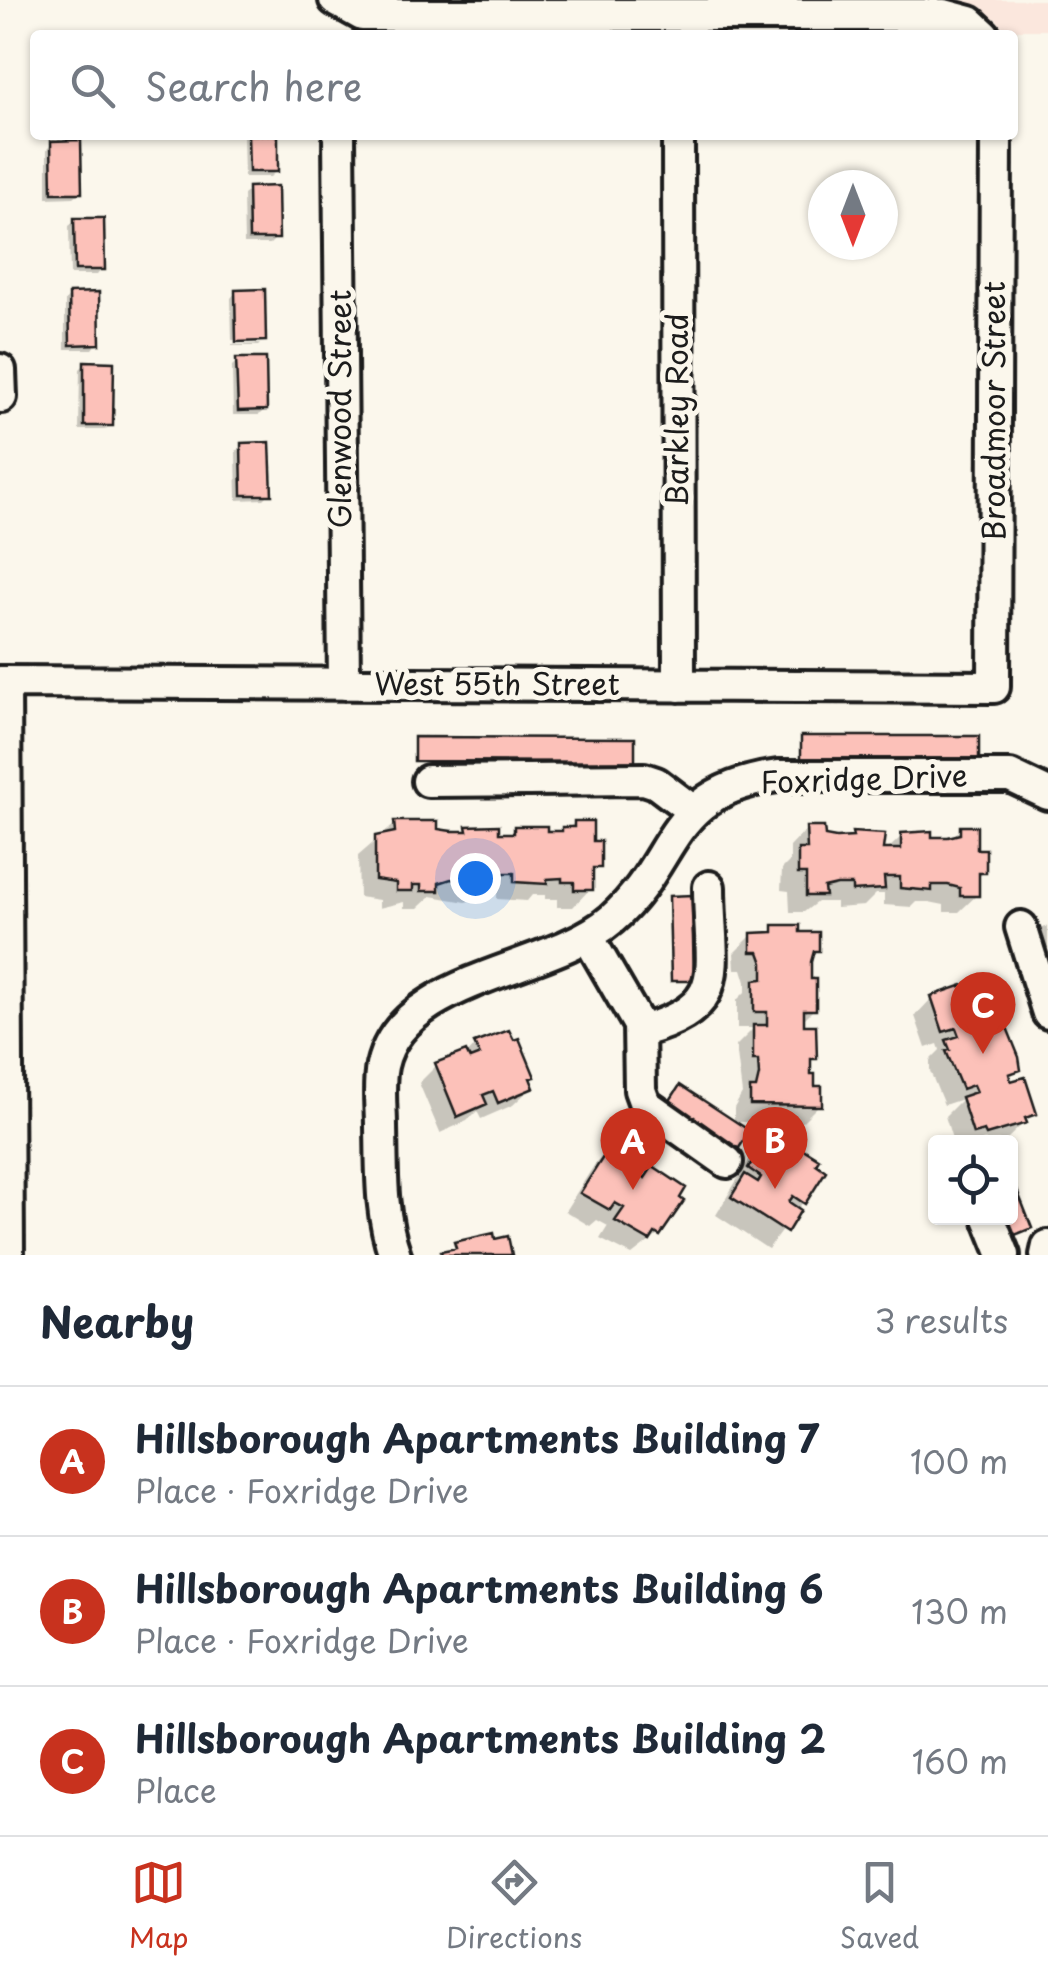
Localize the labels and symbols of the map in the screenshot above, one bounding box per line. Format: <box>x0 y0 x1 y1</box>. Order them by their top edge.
north arrow <box>808 170 898 260</box>
street label: Broadmoor Street <box>970 281 1015 541</box>
street label: Glenwood Street <box>316 290 361 528</box>
street label: Barkley Road <box>653 313 698 507</box>
street label: West 55th Street <box>374 660 620 705</box>
street label: Foxridge Drive <box>760 751 968 804</box>
your location <box>450 853 501 904</box>
pin: C <box>950 972 1016 1054</box>
pin: B <box>742 1106 808 1189</box>
pin: A <box>600 1108 666 1190</box>

